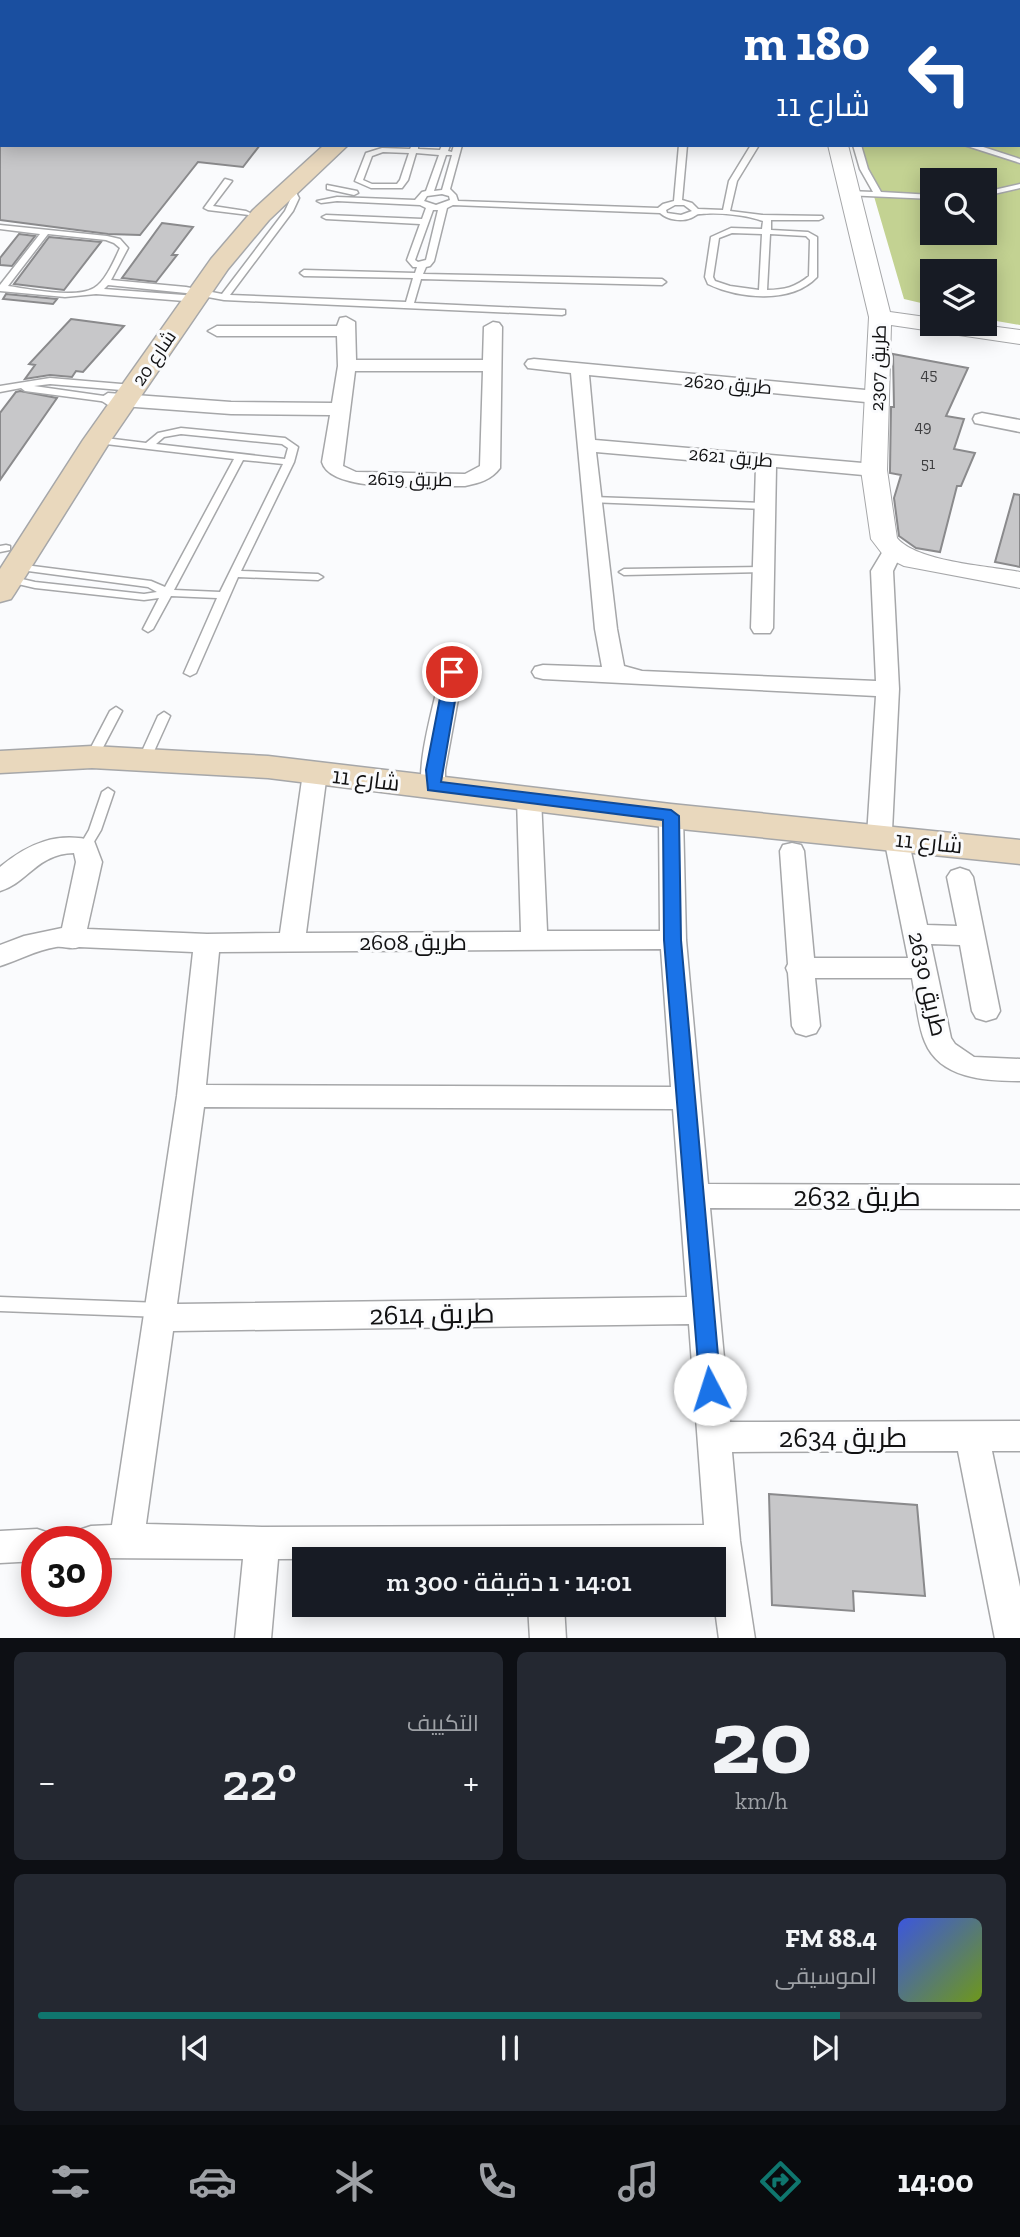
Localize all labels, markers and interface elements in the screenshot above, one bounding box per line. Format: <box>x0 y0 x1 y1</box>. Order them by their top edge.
text: 180 m <box>743 14 870 73</box>
icon: left <box>894 28 985 119</box>
text: شارع 11 <box>776 86 870 124</box>
map controls <box>920 168 997 336</box>
button: search <box>920 168 997 245</box>
button: layers <box>920 259 997 336</box>
street label: طريق 2307 <box>865 324 892 412</box>
street label: شارع 20 <box>127 326 182 391</box>
house number: 45 <box>921 365 937 384</box>
street label: طريق 2620 <box>683 369 773 400</box>
house number: 49 <box>914 417 932 436</box>
street label: طريق 2621 <box>688 442 774 473</box>
house number: 51 <box>921 454 935 473</box>
street label: طريق 2619 <box>367 467 453 492</box>
pin <box>422 642 482 702</box>
icon: arrive <box>433 653 471 691</box>
street label: شارع 11 <box>331 761 401 799</box>
street label: شارع 11 <box>894 825 964 861</box>
street label: طريق 2608 <box>359 928 467 956</box>
street label: طريق 2630 <box>902 929 954 1039</box>
street label: طريق 2632 <box>793 1180 921 1213</box>
street label: طريق 2614 <box>369 1296 495 1332</box>
position arrow <box>673 1352 747 1426</box>
street label: طريق 2634 <box>779 1421 907 1454</box>
speed limit sign: 30 <box>21 1526 112 1617</box>
text: 14:01 · 1 دقيقة · 300 m <box>386 1566 632 1598</box>
text: 20 <box>711 1687 812 1796</box>
text: التكييف <box>407 1709 479 1737</box>
text: 22° <box>222 1751 297 1813</box>
text: − <box>38 1759 56 1805</box>
text: + <box>463 1759 479 1805</box>
text: km/h <box>735 1787 788 1815</box>
text: 88.4 FM <box>785 1922 877 1954</box>
text: الموسيقى <box>775 1962 877 1990</box>
icon: previous <box>176 2029 214 2067</box>
icon: pause <box>491 2029 529 2067</box>
icon: next <box>806 2029 844 2067</box>
icon: filters <box>46 2157 95 2206</box>
icon: car <box>188 2157 237 2206</box>
icon: climate <box>330 2157 379 2206</box>
icon: phone <box>472 2157 521 2206</box>
icon: music <box>614 2157 663 2206</box>
icon: directions <box>756 2157 805 2206</box>
text: 14:00 <box>898 2162 974 2200</box>

